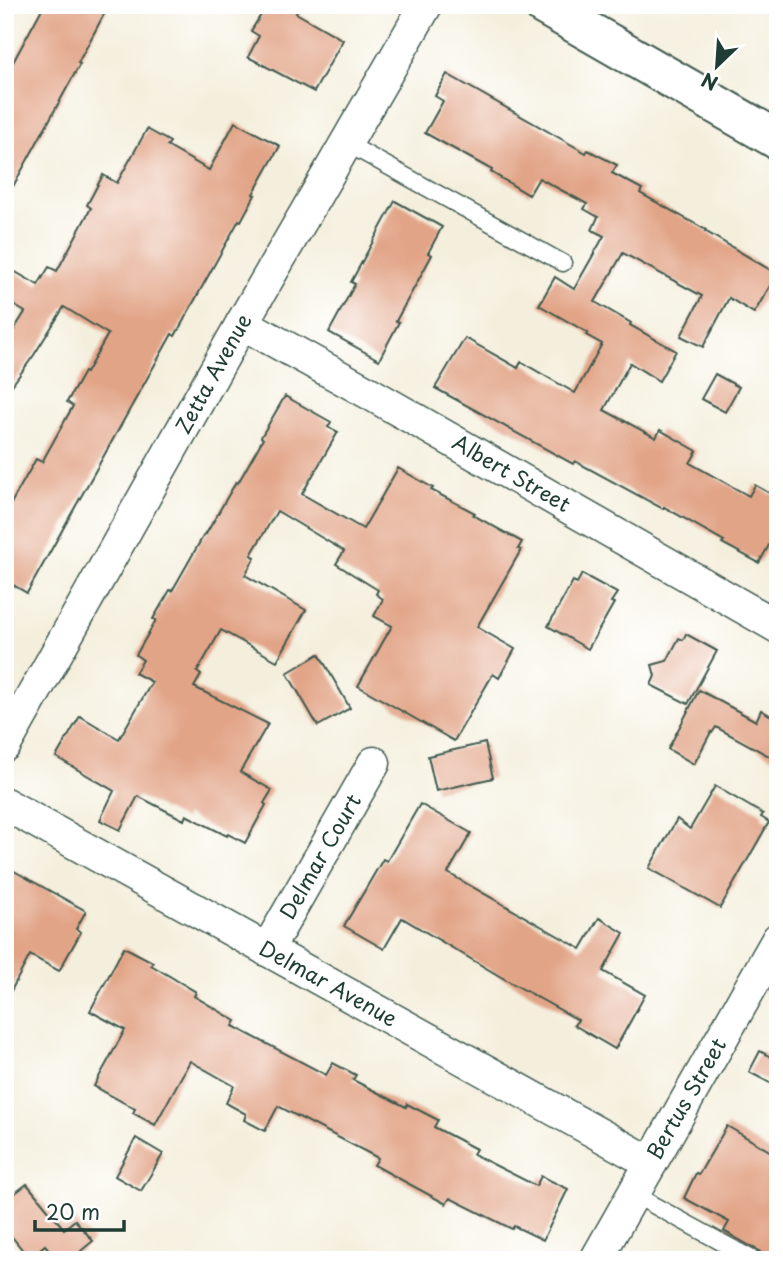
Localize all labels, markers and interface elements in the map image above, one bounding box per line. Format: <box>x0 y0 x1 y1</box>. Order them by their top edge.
north arrow <box>682 32 752 102</box>
text: N <box>697 66 722 98</box>
street label: Zetta Avenue <box>166 307 258 439</box>
street label: Albert Street <box>447 425 577 519</box>
street label: Delmar Court <box>270 787 368 925</box>
street label: Delmar Avenue <box>254 931 404 1033</box>
street label: Bertus Street <box>638 1031 733 1165</box>
scale bar <box>35 1188 124 1232</box>
text: 20 m <box>46 1195 100 1227</box>

